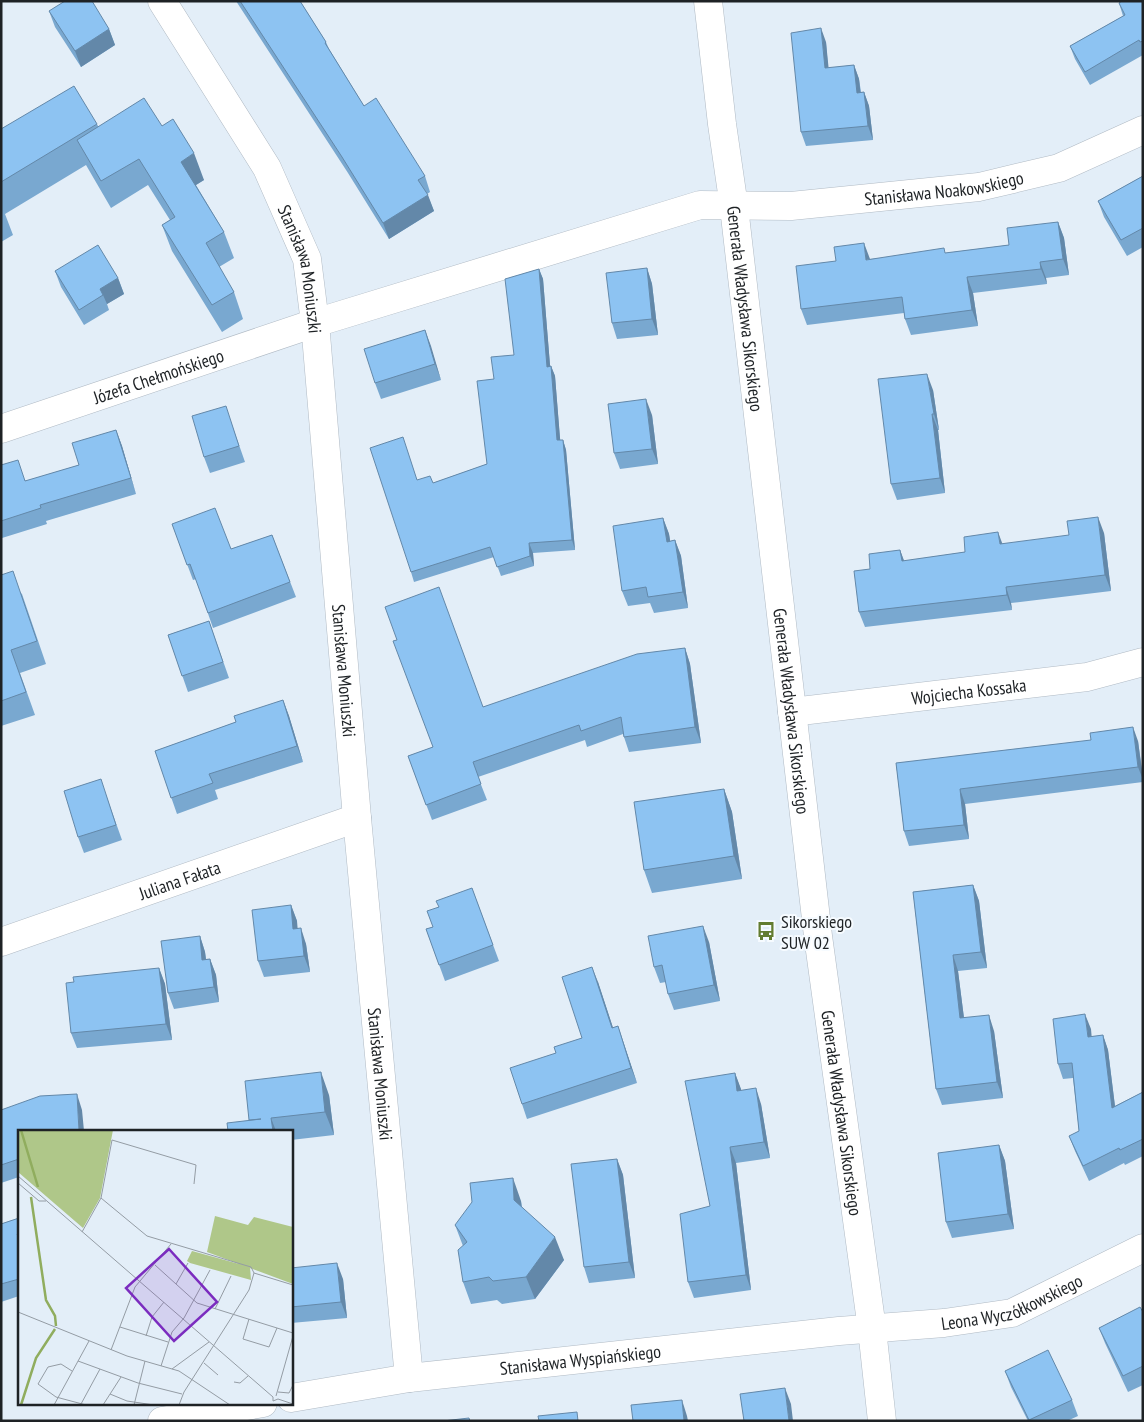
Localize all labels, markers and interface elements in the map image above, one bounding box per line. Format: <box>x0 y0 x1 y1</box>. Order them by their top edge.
street label: Stanisława Noakowskiego <box>863 165 1026 210</box>
street label: Stanisława Moniuszki <box>273 201 327 334</box>
street label: Generała Władysława Sikorskiego <box>722 205 769 413</box>
street label: Józefa Chełmońskiego <box>89 343 227 409</box>
street label: Stanisława Moniuszki <box>327 603 362 738</box>
street label: Generała Władysława Sikorskiego <box>769 607 815 815</box>
street label: Wojciecha Kossaka <box>910 673 1028 709</box>
street label: Juliana Fałata <box>135 855 223 905</box>
place label: Sikorskiego SUW 02 <box>781 910 852 954</box>
bus stop icon: Sikorskiego SUW 02 <box>755 920 777 942</box>
street label: Stanisława Moniuszki <box>363 1007 398 1141</box>
street label: Generała Władysława Sikorskiego <box>817 1009 868 1217</box>
inset map <box>18 1130 292 1404</box>
street label: Leona Wyczółkowskiego <box>940 1268 1086 1335</box>
street label: Stanisława Wyspiańskiego <box>499 1339 662 1380</box>

